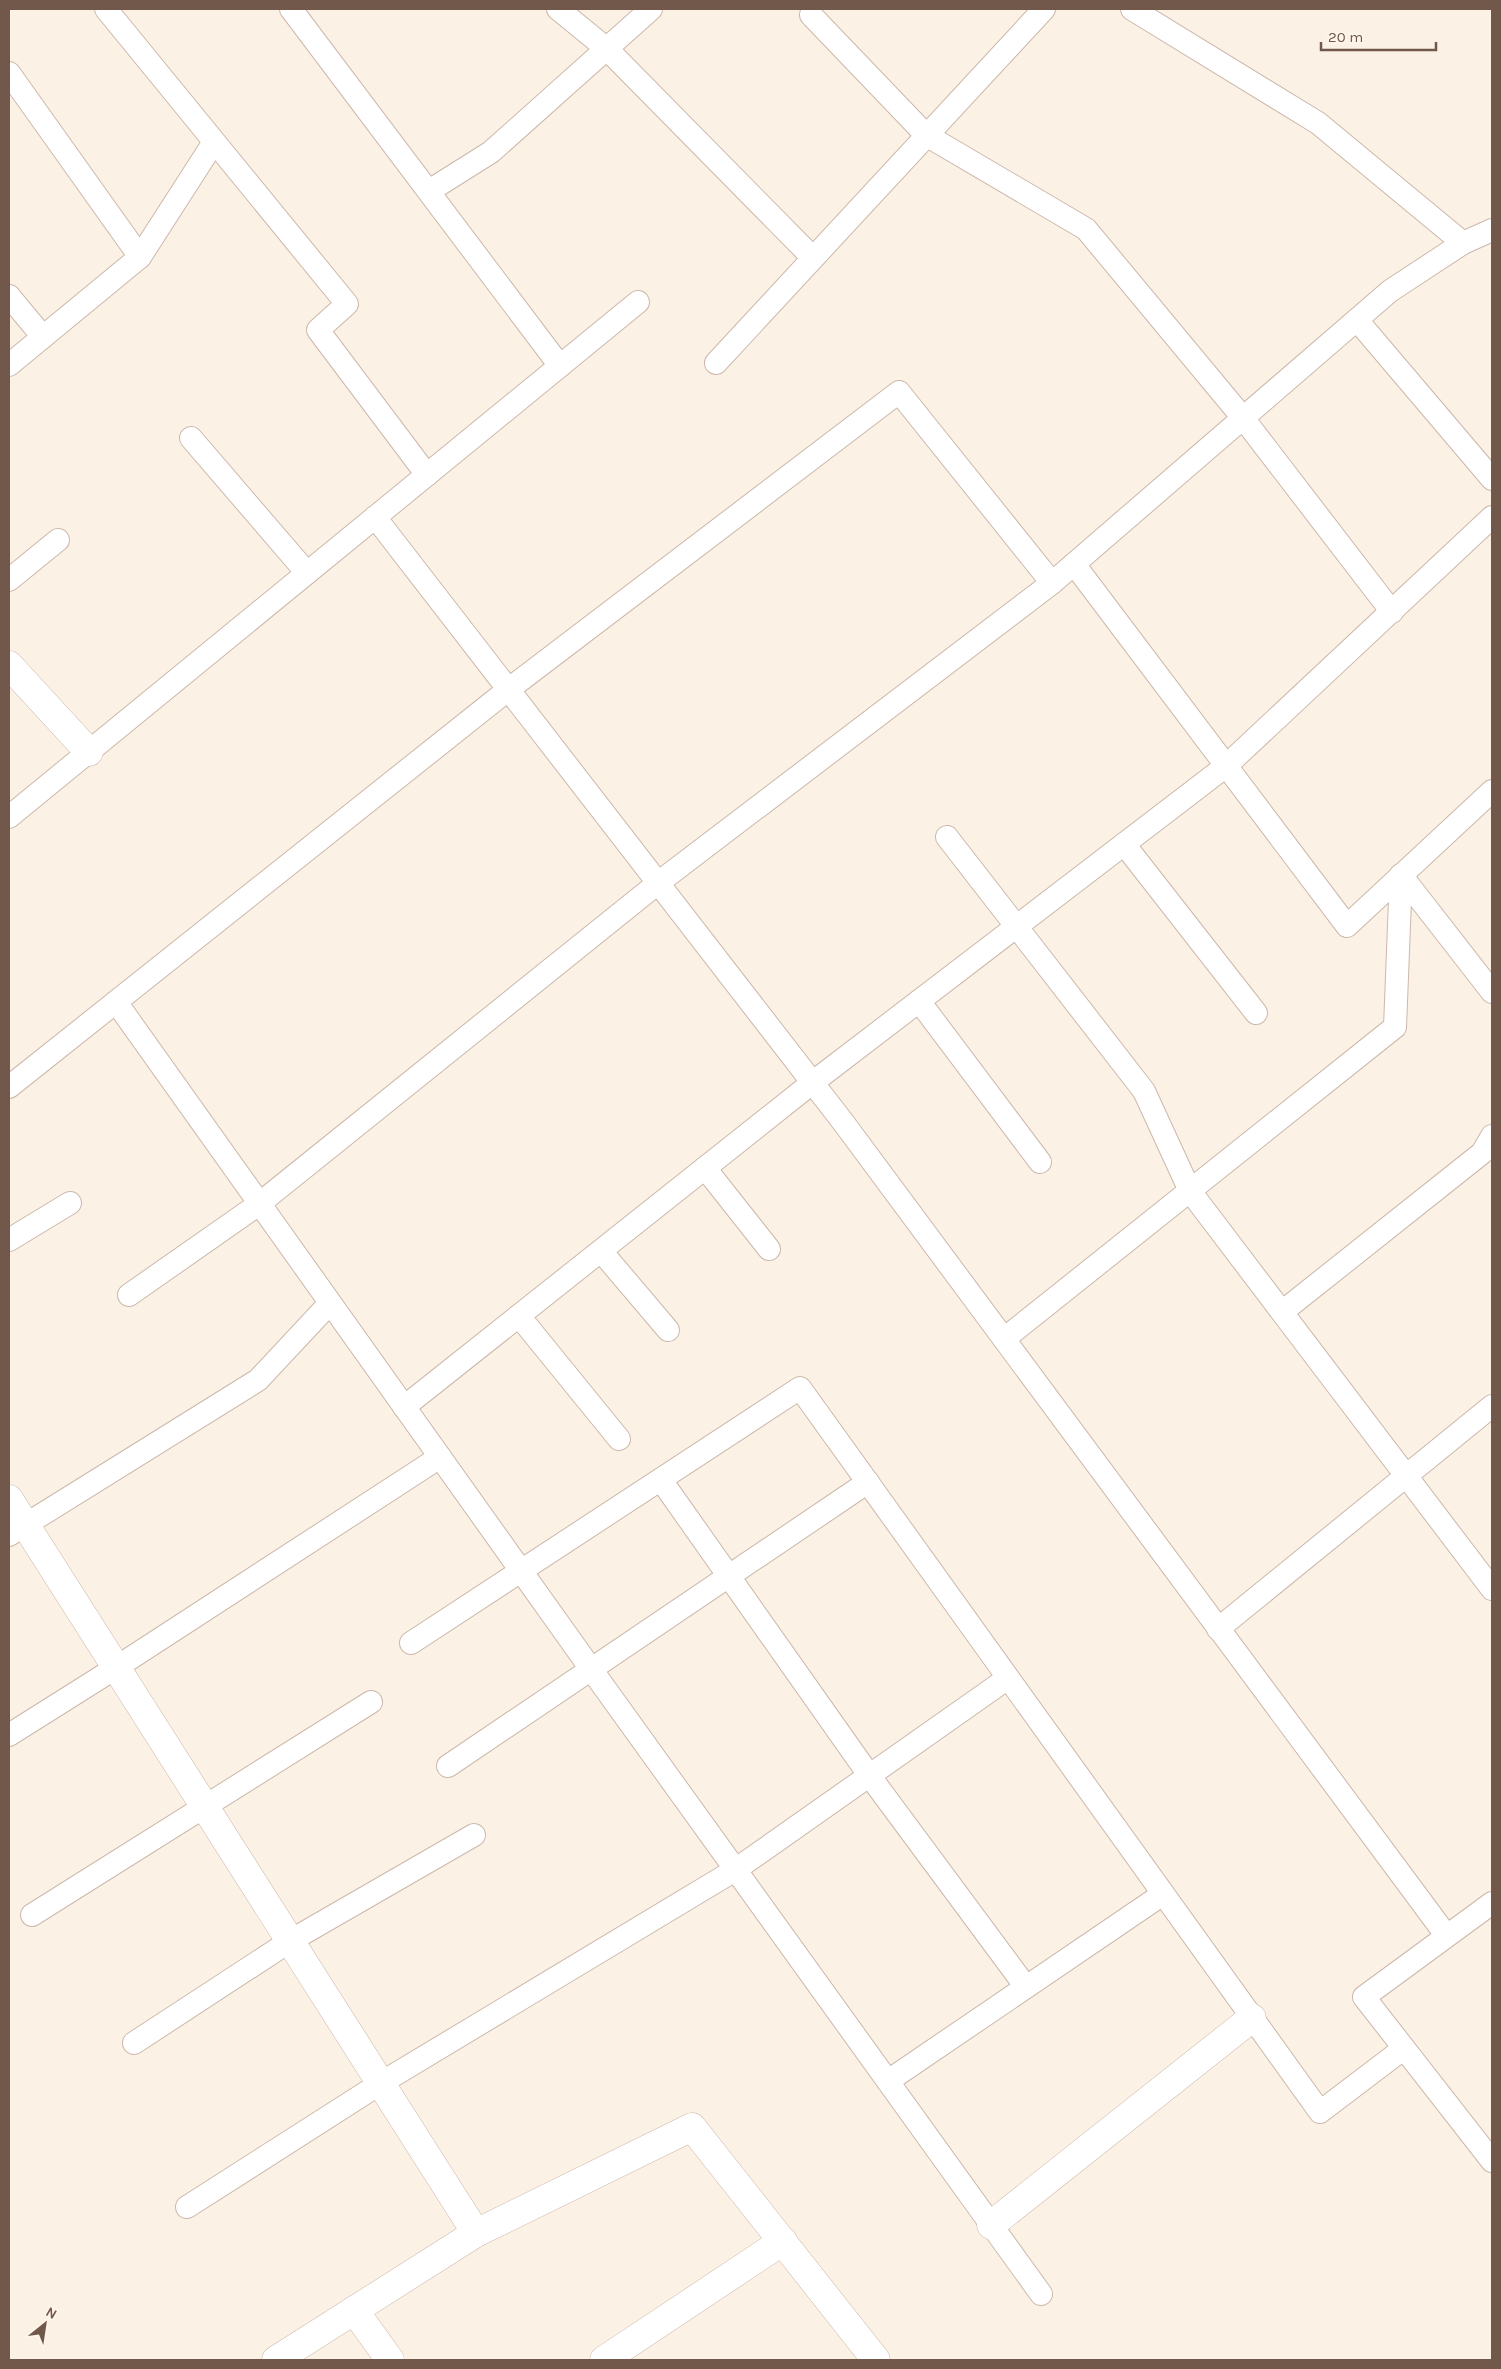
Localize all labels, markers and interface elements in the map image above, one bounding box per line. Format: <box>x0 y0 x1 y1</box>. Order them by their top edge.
scale bar <box>1321 20 1436 52</box>
text: 20 m <box>1328 28 1363 46</box>
north arrow <box>20 2299 70 2349</box>
text: N <box>43 2303 60 2323</box>

